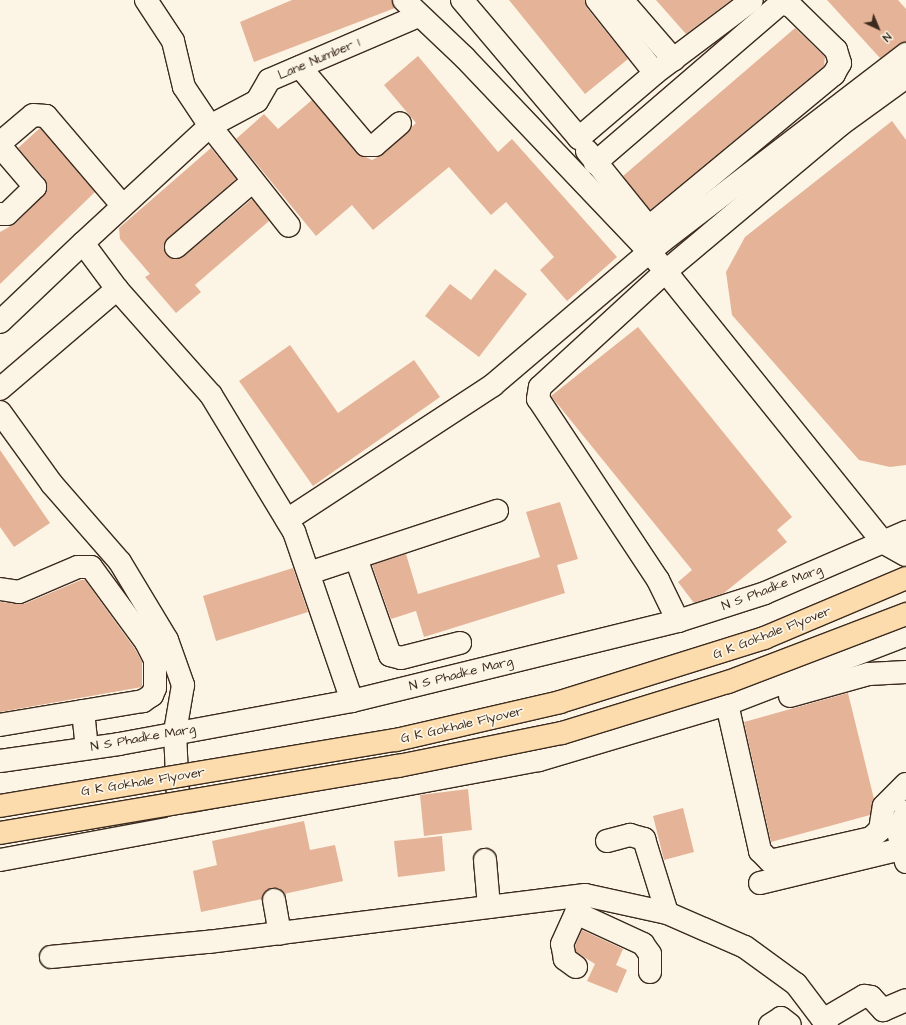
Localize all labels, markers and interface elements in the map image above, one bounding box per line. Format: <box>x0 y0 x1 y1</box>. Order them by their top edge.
north arrow <box>858 8 898 48</box>
text: N <box>879 29 894 45</box>
street label: Lane Number 1 <box>276 35 362 83</box>
street label: N S Phadke Marg <box>720 562 824 614</box>
street label: G K Gokhale Flyover <box>711 603 833 663</box>
street label: N S Phadke Marg <box>407 654 515 694</box>
street label: G K Gokhale Flyover <box>399 703 525 747</box>
street label: N S Phadke Marg <box>89 721 197 755</box>
street label: G K Gokhale Flyover <box>80 764 206 800</box>

